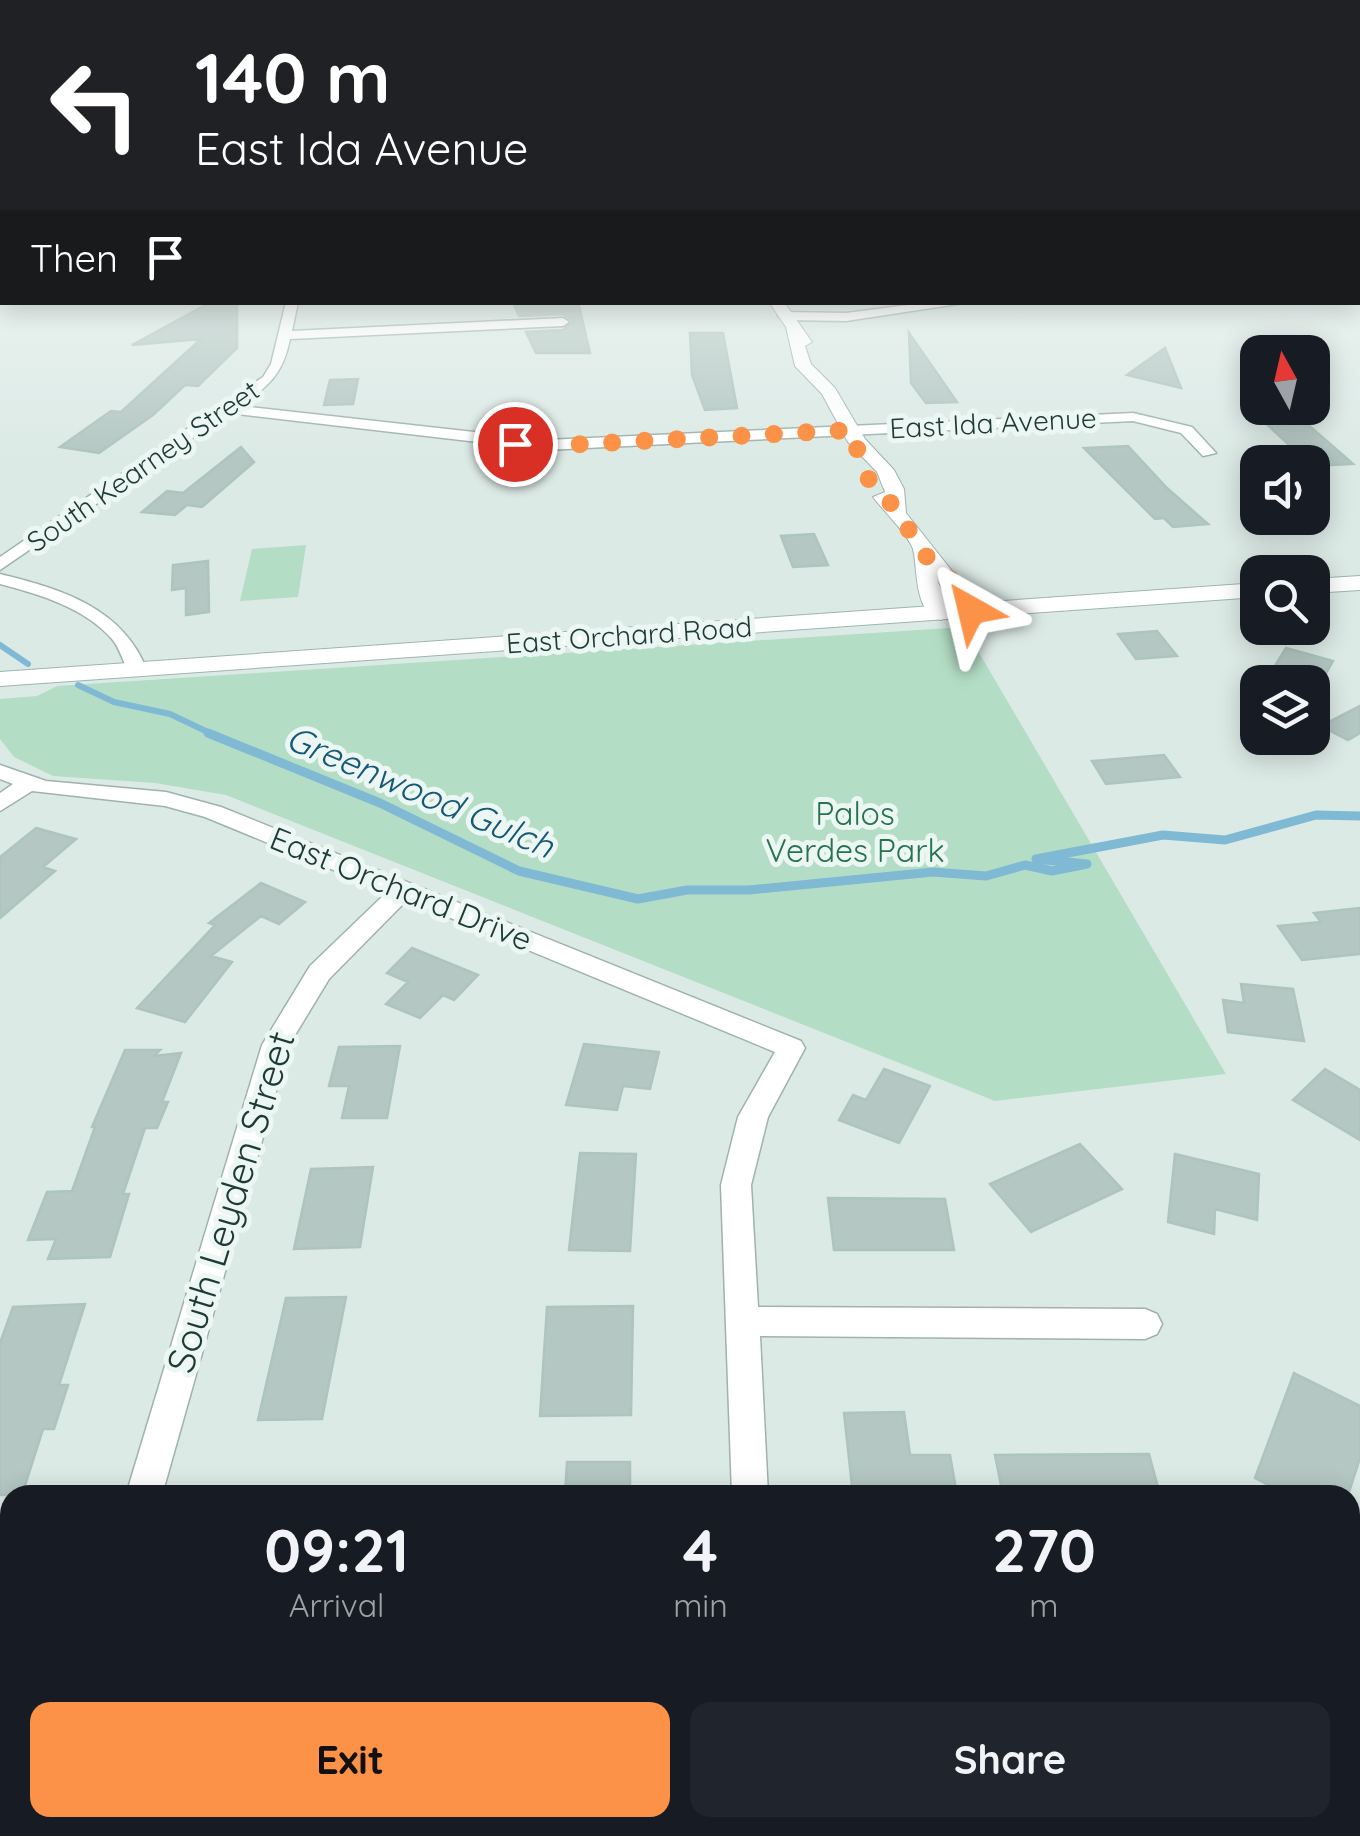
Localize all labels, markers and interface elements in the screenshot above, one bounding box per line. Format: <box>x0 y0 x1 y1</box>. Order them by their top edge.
text: 140 m <box>195 33 391 121</box>
icon: left <box>30 40 160 170</box>
text: East Ida Avenue <box>195 120 528 176</box>
icon: arrive <box>138 230 193 285</box>
text: Then <box>30 234 118 282</box>
north arrow <box>1240 335 1330 425</box>
map controls <box>1240 335 1330 755</box>
street label: South Kearney Street <box>20 372 266 559</box>
street label: East Ida Avenue <box>888 400 1097 445</box>
pin <box>473 402 558 487</box>
icon: arrive <box>488 417 543 472</box>
button: sound <box>1240 445 1330 535</box>
button: search <box>1240 555 1330 645</box>
position arrow <box>919 558 1023 662</box>
street label: East Orchard Road <box>505 608 753 661</box>
button: layers <box>1240 665 1330 755</box>
water label: Greenwood Gulch <box>280 715 562 868</box>
park label: Palos Verdes Park <box>765 793 945 870</box>
street label: East Orchard Drive <box>264 817 538 959</box>
street label: South Leyden Street <box>155 1025 305 1378</box>
text: 09:21 <box>264 1512 409 1587</box>
text: 4 <box>683 1512 718 1587</box>
text: 270 <box>992 1512 1096 1587</box>
text: Arrival <box>289 1585 384 1625</box>
text: min <box>673 1585 728 1625</box>
text: m <box>1029 1585 1058 1625</box>
button: Exit <box>30 1702 670 1817</box>
button: Share <box>690 1702 1330 1817</box>

